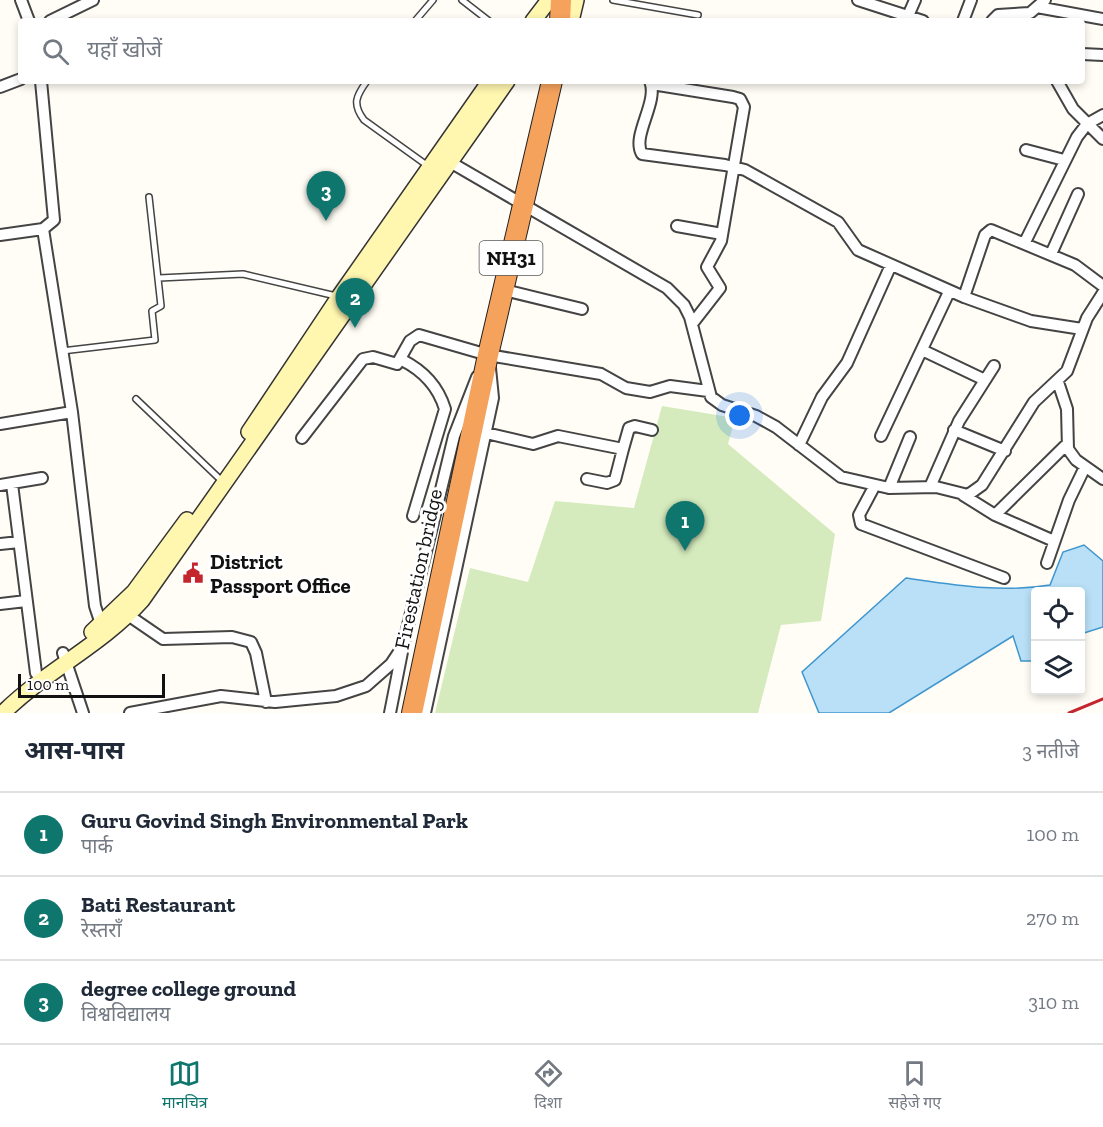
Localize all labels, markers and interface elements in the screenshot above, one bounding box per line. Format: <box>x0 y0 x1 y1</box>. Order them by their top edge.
search box <box>18 18 1085 84</box>
icon: search <box>39 35 72 68</box>
text: यहाँ खोजें <box>87 36 162 63</box>
pin: 3 <box>306 172 346 221</box>
road number: NH31 <box>480 241 542 275</box>
pin: 2 <box>336 278 374 328</box>
your location <box>725 401 754 430</box>
street label: Firestation bridge <box>389 486 447 652</box>
pin: 1 <box>666 502 704 551</box>
place label: District Passport Office <box>210 549 351 598</box>
public building icon: District Passport Office <box>181 561 205 585</box>
map controls <box>1031 587 1085 695</box>
button: locate <box>1031 587 1085 641</box>
button: layers <box>1031 641 1085 695</box>
scale bar <box>18 671 165 698</box>
text: 100 m <box>27 675 69 694</box>
text: आस-पास <box>24 734 124 766</box>
text: 3 नतीजे <box>1022 739 1079 763</box>
text: Guru Govind Singh Environmental Park <box>81 807 468 834</box>
text: 1 <box>39 822 48 846</box>
text: 100 m <box>1026 822 1079 846</box>
text: पार्क <box>81 834 113 858</box>
text: Bati Restaurant <box>81 891 235 918</box>
text: 2 <box>38 906 49 930</box>
text: 270 m <box>1026 906 1079 930</box>
text: रेस्तराँ <box>81 918 122 942</box>
text: degree college ground <box>81 975 296 1002</box>
text: 3 <box>38 990 49 1014</box>
text: 310 m <box>1028 990 1079 1014</box>
text: विश्वविद्यालय <box>81 1002 170 1026</box>
tab: मानचित्र <box>162 1057 208 1115</box>
tab: दिशा <box>532 1057 565 1115</box>
tab: सहेजे गए <box>888 1057 941 1115</box>

